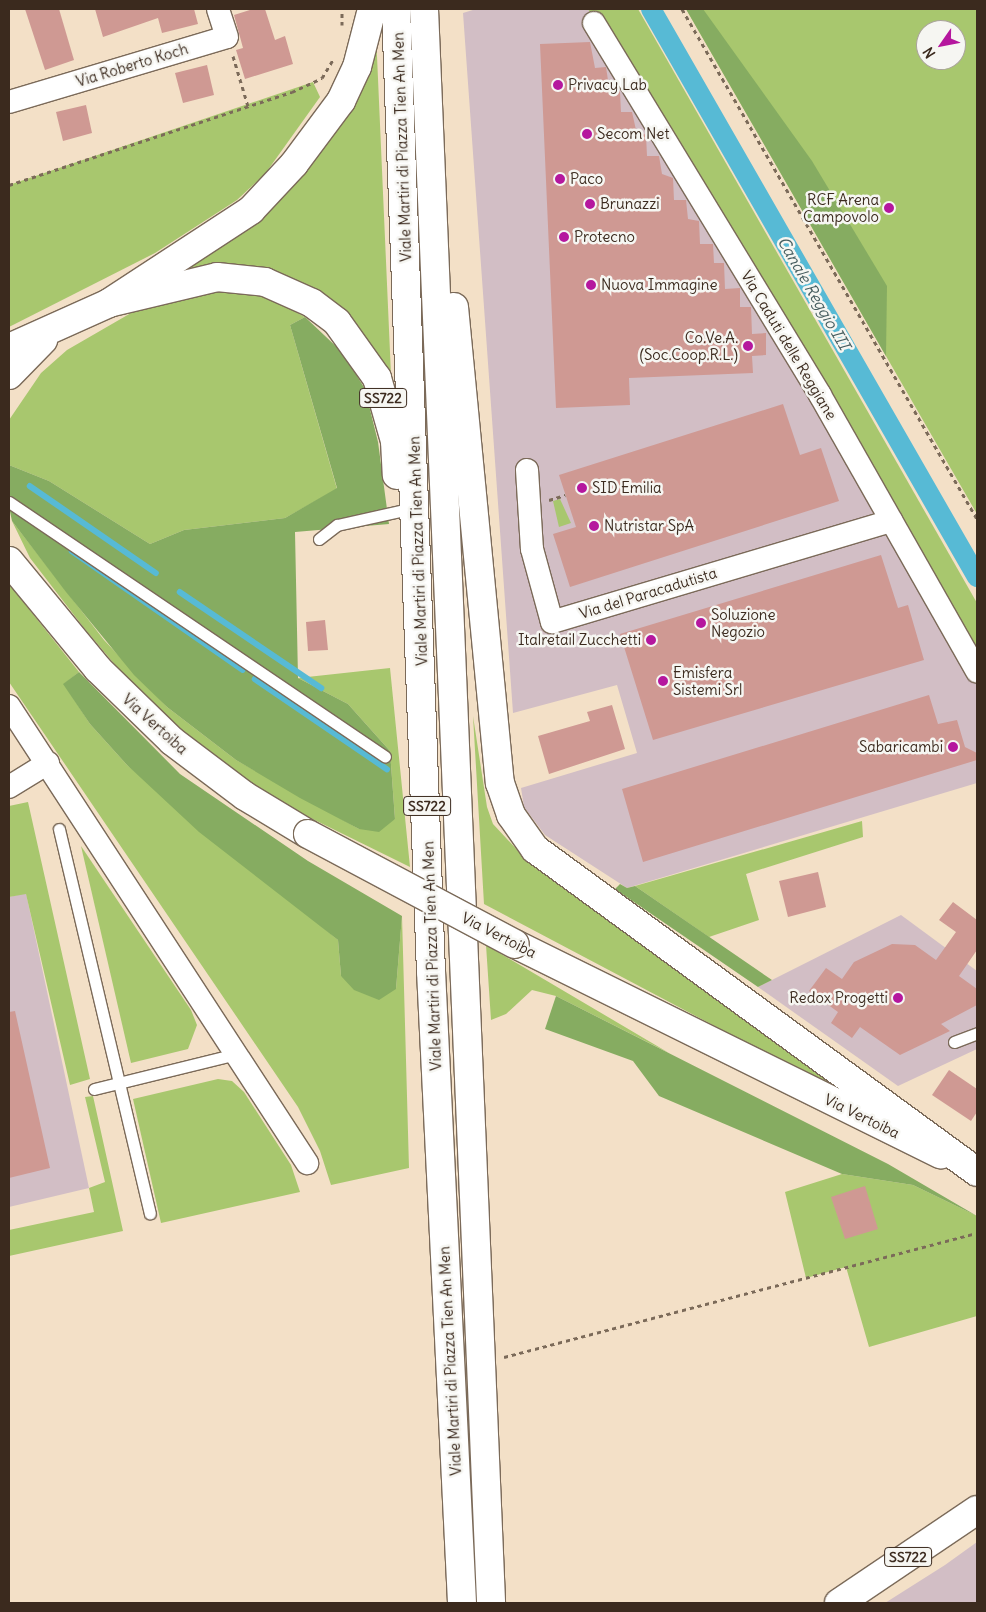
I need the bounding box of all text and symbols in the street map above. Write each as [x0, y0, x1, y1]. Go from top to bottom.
north arrow [916, 20, 966, 70]
street label: Viale Martiri di Piazza Tien An Men [389, 32, 415, 262]
street label: Via Roberto Koch [74, 39, 190, 91]
text: N [919, 44, 939, 62]
place label: Privacy Lab [568, 76, 647, 94]
marker: Privacy Lab [552, 79, 564, 91]
place label: Secom Net [597, 125, 669, 143]
marker: Secom Net [581, 128, 593, 140]
place label: Paco [570, 170, 603, 188]
marker: Paco [554, 173, 566, 185]
place label: RCF Arena Campovolo [803, 190, 879, 225]
place label: Brunazzi [600, 195, 660, 213]
marker: Brunazzi [584, 198, 596, 210]
marker: RCF Arena Campovolo [883, 202, 895, 214]
place label: Protecno [574, 228, 635, 246]
marker: Protecno [558, 231, 570, 243]
water label: Canale Reggio III [774, 233, 854, 353]
street label: Via Caduti delle Reggiane [737, 267, 841, 423]
place label: Nuova Immagine [601, 276, 717, 294]
marker: Nuova Immagine [585, 279, 597, 291]
place label: Co.Ve.A. (Soc.Coop.R.L.) [639, 328, 738, 363]
marker: Co.Ve.A. (Soc.Coop.R.L.) [742, 340, 754, 352]
road number: SS722 [358, 386, 408, 409]
street label: Viale Martiri di Piazza Tien An Men [405, 436, 431, 666]
place label: SID Emilia [592, 479, 662, 497]
marker: SID Emilia [576, 482, 588, 494]
place label: Nutristar SpA [604, 517, 694, 535]
marker: Nutristar SpA [588, 520, 600, 532]
street label: Via del Paracadutista [577, 564, 719, 622]
place label: Soluzione Negozio [711, 605, 776, 640]
marker: Soluzione Negozio [695, 617, 707, 629]
place label: Italretail Zucchetti [518, 631, 641, 649]
marker: Italretail Zucchetti [645, 634, 657, 646]
place label: Emisfera Sistemi Srl [673, 663, 742, 698]
marker: Emisfera Sistemi Srl [657, 675, 669, 687]
street label: Via Vertoiba [119, 690, 191, 758]
place label: Sabaricambi [859, 738, 943, 756]
marker: Sabaricambi [947, 741, 959, 753]
road number: SS722 [402, 794, 452, 818]
street label: Viale Martiri di Piazza Tien An Men [419, 841, 445, 1071]
street label: Via Vertoiba [459, 908, 539, 962]
place label: Redox Progetti [789, 989, 888, 1007]
marker: Redox Progetti [892, 992, 904, 1004]
street label: Via Vertoiba [821, 1090, 903, 1142]
street label: Viale Martiri di Piazza Tien An Men [435, 1246, 465, 1476]
road number: SS722 [883, 1545, 933, 1568]

